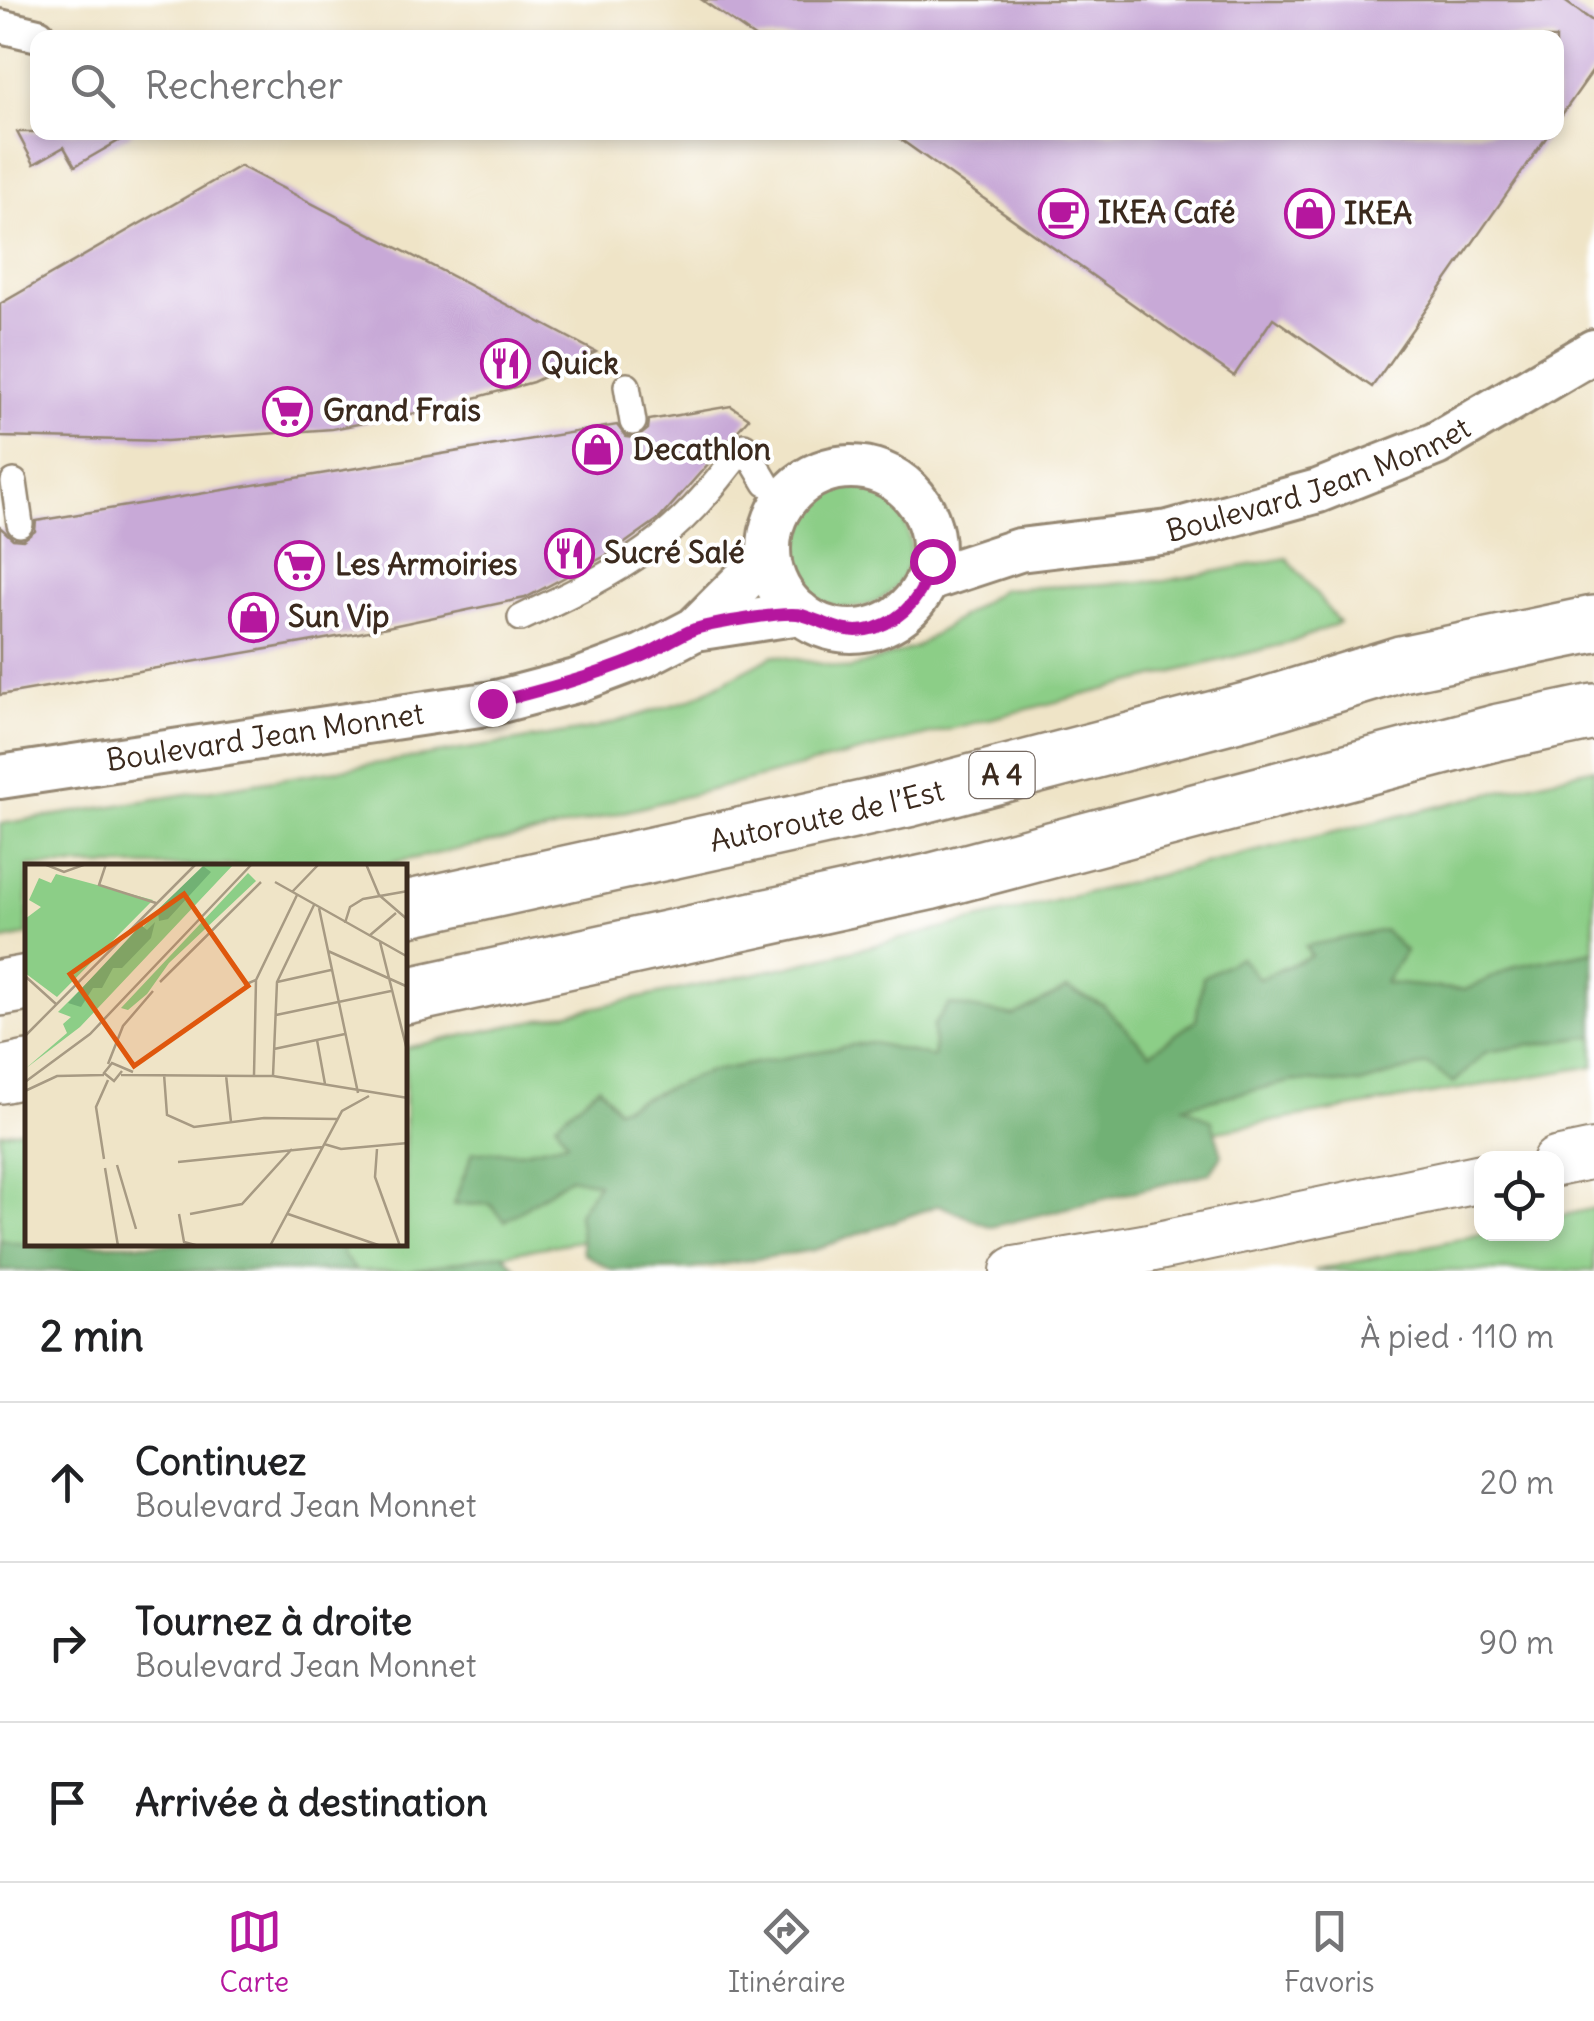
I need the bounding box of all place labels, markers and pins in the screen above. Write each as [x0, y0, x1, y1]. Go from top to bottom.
cafe icon: IKEA Café [1037, 187, 1089, 239]
shop icon: IKEA [1283, 188, 1335, 240]
place label: IKEA Café [1098, 193, 1235, 231]
place label: IKEA [1344, 194, 1412, 232]
restaurant icon: Quick [480, 338, 532, 390]
place label: Quick [541, 344, 618, 382]
supermarket icon: Grand Frais [262, 385, 314, 437]
place label: Grand Frais [323, 391, 481, 429]
shop icon: Decathlon [572, 424, 624, 476]
place label: Decathlon [633, 430, 771, 468]
restaurant icon: Sucré Salé [543, 527, 595, 579]
place label: Sucré Salé [604, 533, 745, 571]
supermarket icon: Les Armoiries [274, 539, 326, 591]
place label: Les Armoiries [335, 545, 518, 583]
shop icon: Sun Vip [227, 591, 279, 643]
place label: Sun Vip [288, 597, 389, 635]

